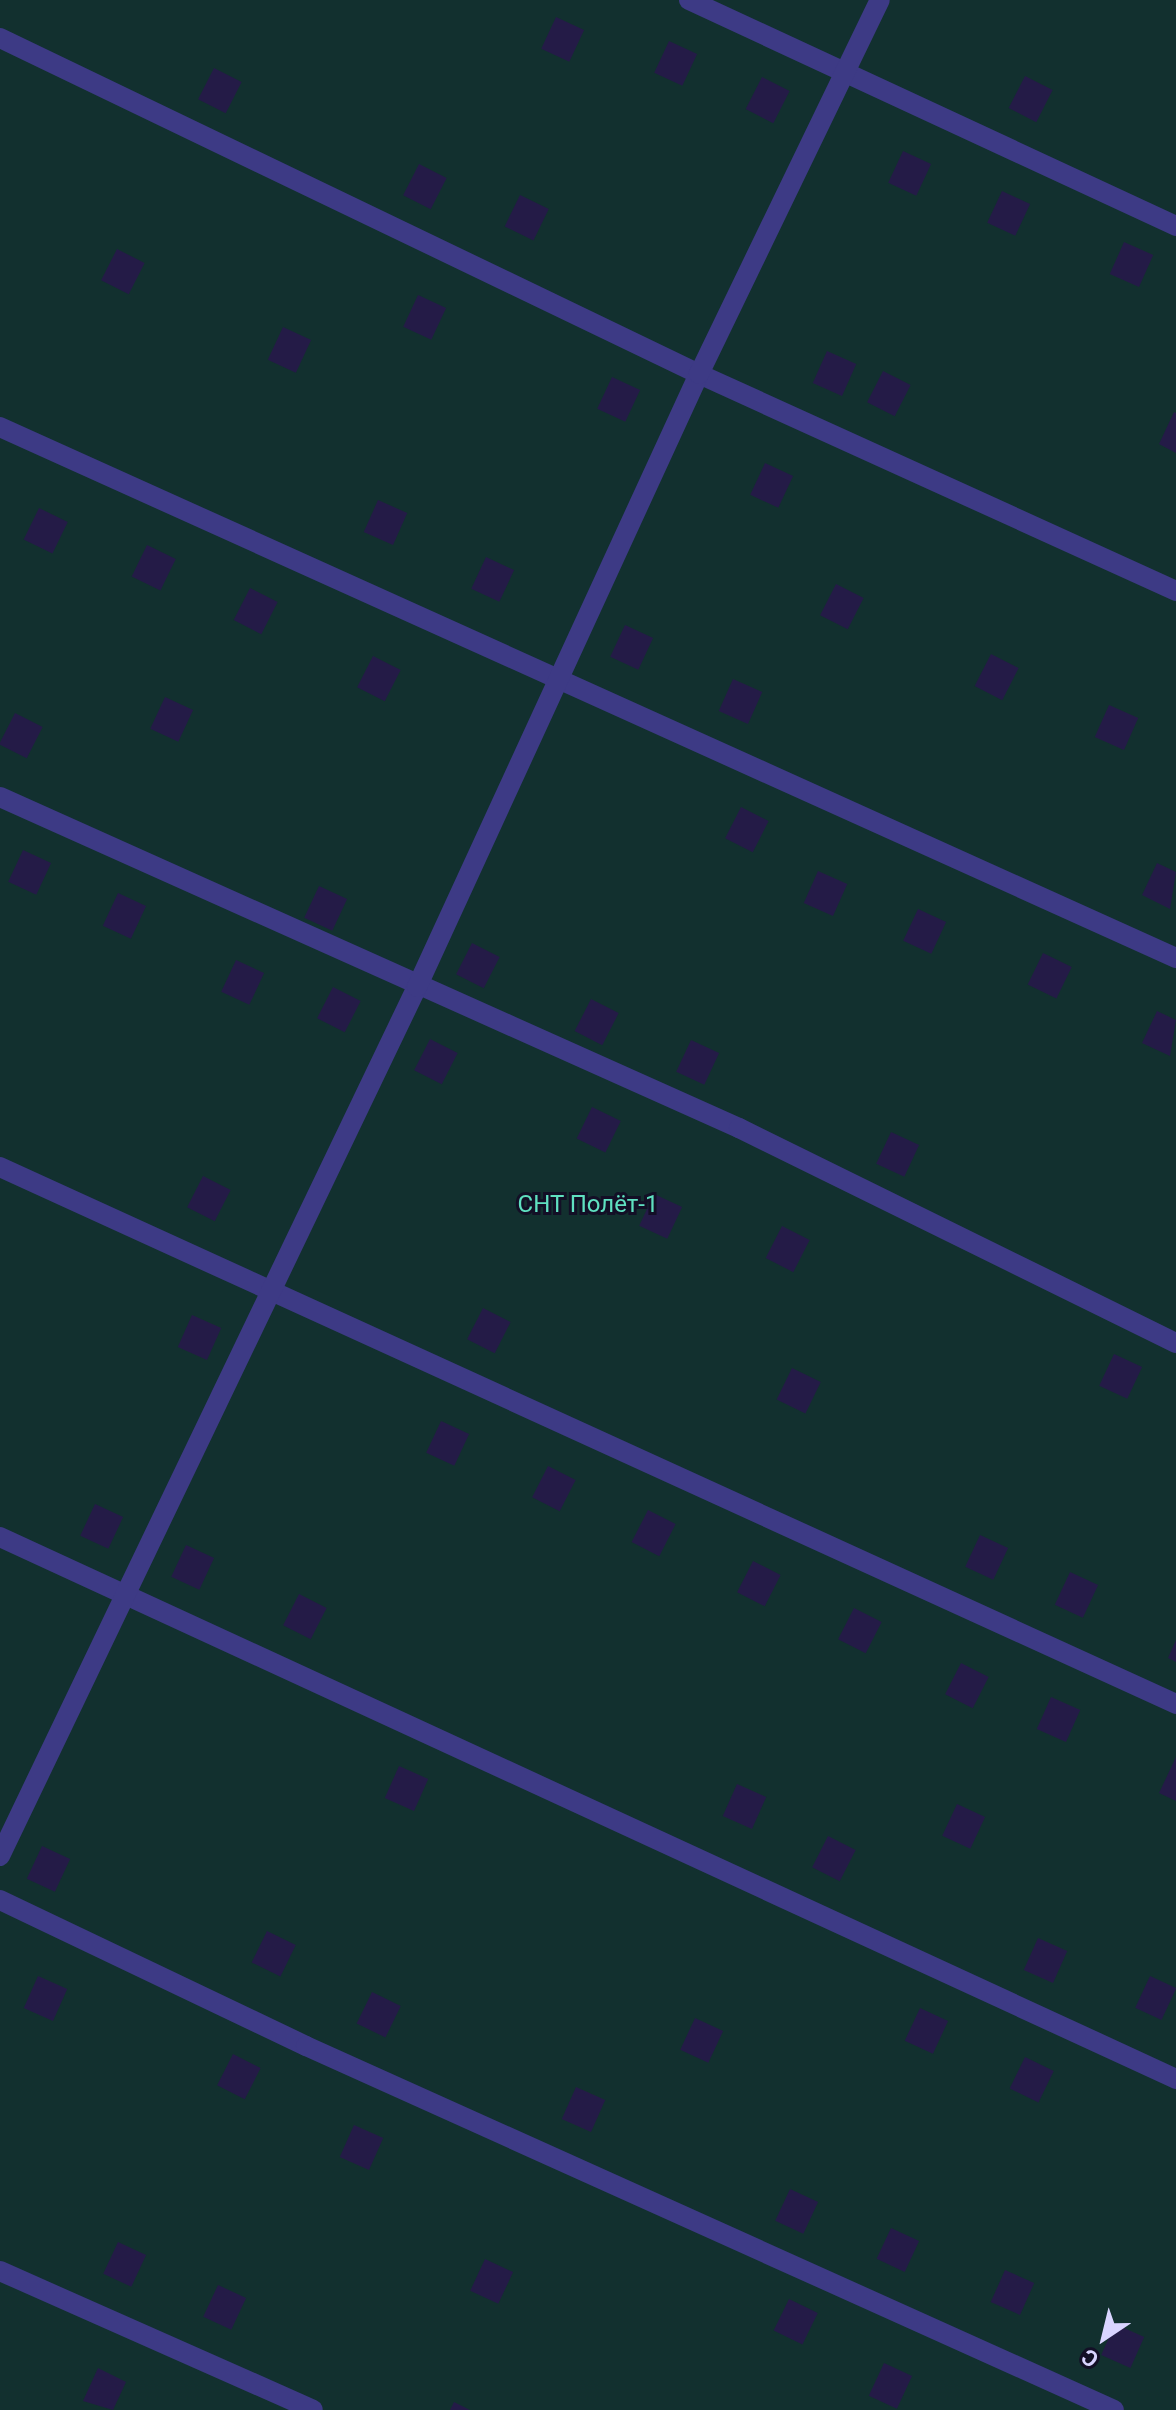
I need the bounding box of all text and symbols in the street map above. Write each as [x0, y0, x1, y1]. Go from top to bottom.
park label: СНТ Полёт-1 [517, 1191, 659, 1219]
north arrow [1064, 2298, 1144, 2378]
text: С [1077, 2344, 1103, 2372]

